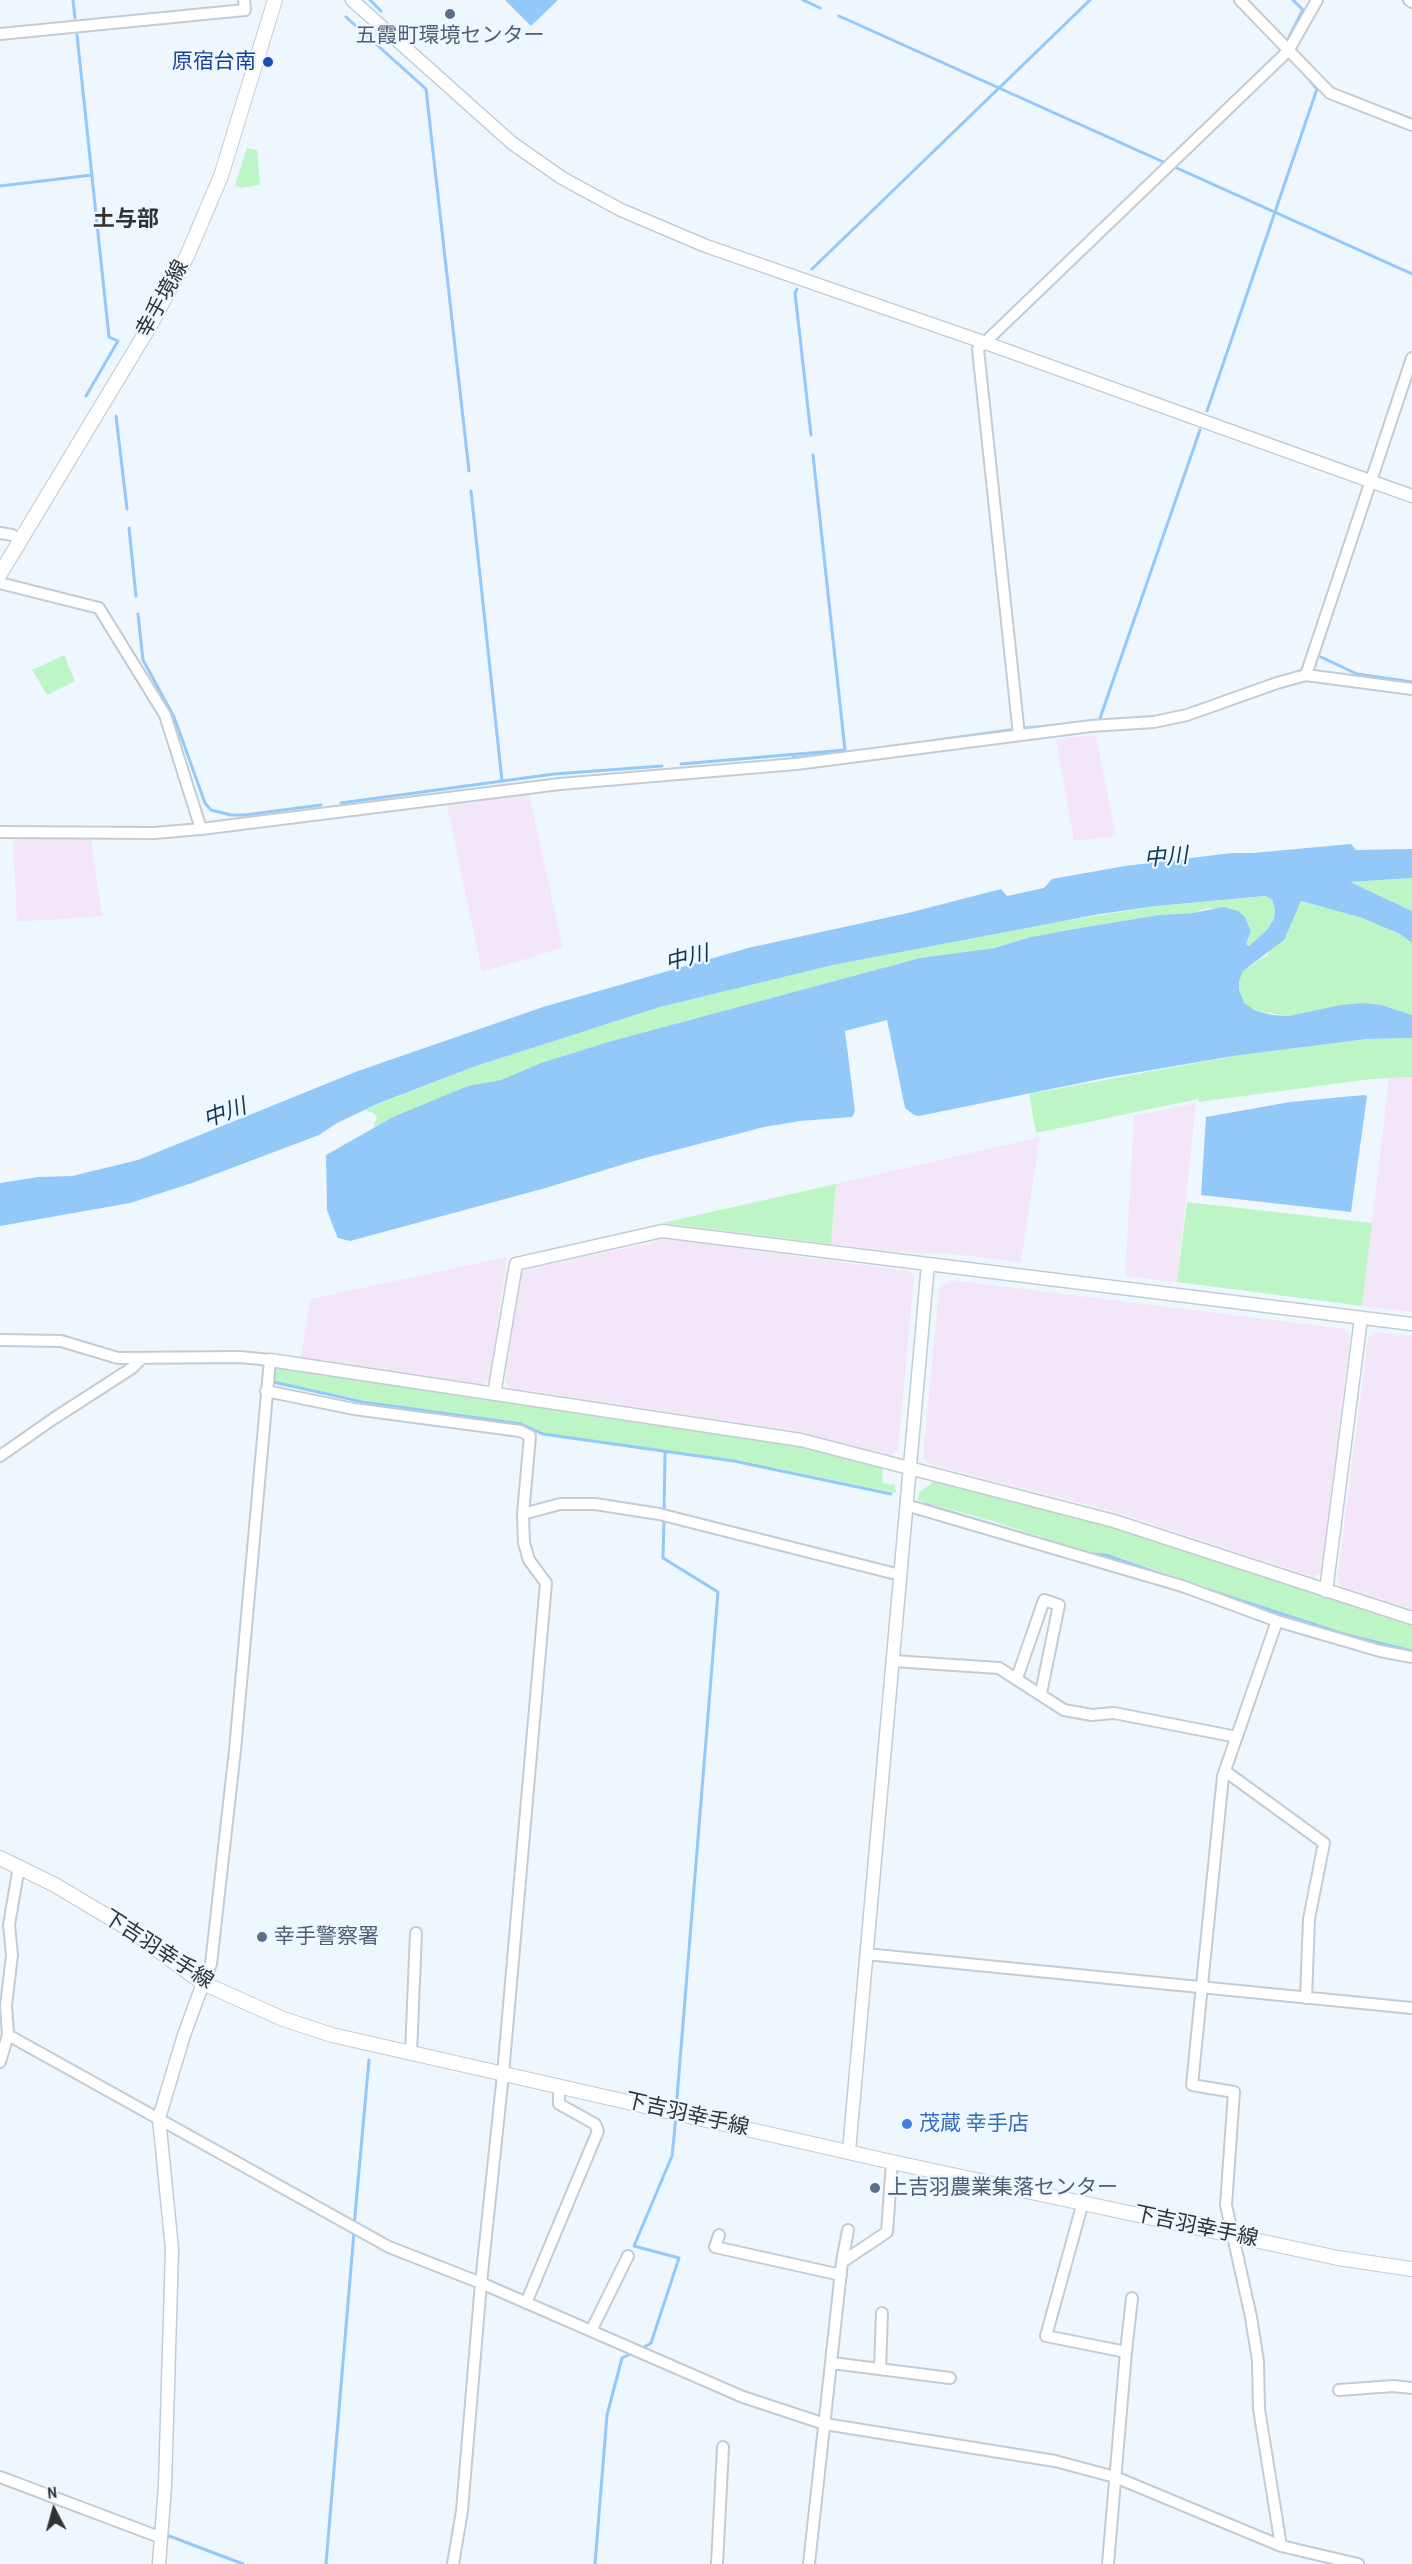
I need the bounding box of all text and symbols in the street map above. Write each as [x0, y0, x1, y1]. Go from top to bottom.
marker: 五霞町環境センター [443, 7, 457, 21]
place label: 五霞町環境センター [356, 23, 544, 49]
place label: 原宿台南 [172, 49, 256, 75]
marker: 原宿台南 [261, 55, 275, 69]
district label: 土与部 [93, 207, 159, 233]
street label: 幸手境線 [132, 256, 194, 342]
water label: 中川 [1143, 843, 1189, 873]
water label: 中川 [662, 941, 712, 977]
water label: 中川 [200, 1094, 250, 1134]
street label: 下吉羽幸手線 [98, 1905, 218, 1995]
place label: 幸手警察署 [274, 1924, 379, 1950]
marker: 幸手警察署 [255, 1930, 269, 1944]
street label: 下吉羽幸手線 [623, 2089, 751, 2141]
place label: 茂蔵 幸手店 [919, 2111, 1029, 2137]
marker: 茂蔵 幸手店 [900, 2117, 914, 2131]
place label: 上吉羽農業集落センター [887, 2175, 1118, 2201]
marker: 上吉羽農業集落センター [868, 2181, 882, 2195]
street label: 下吉羽幸手線 [1132, 2202, 1260, 2252]
north arrow [24, 2480, 84, 2540]
text: N [46, 2481, 58, 2504]

